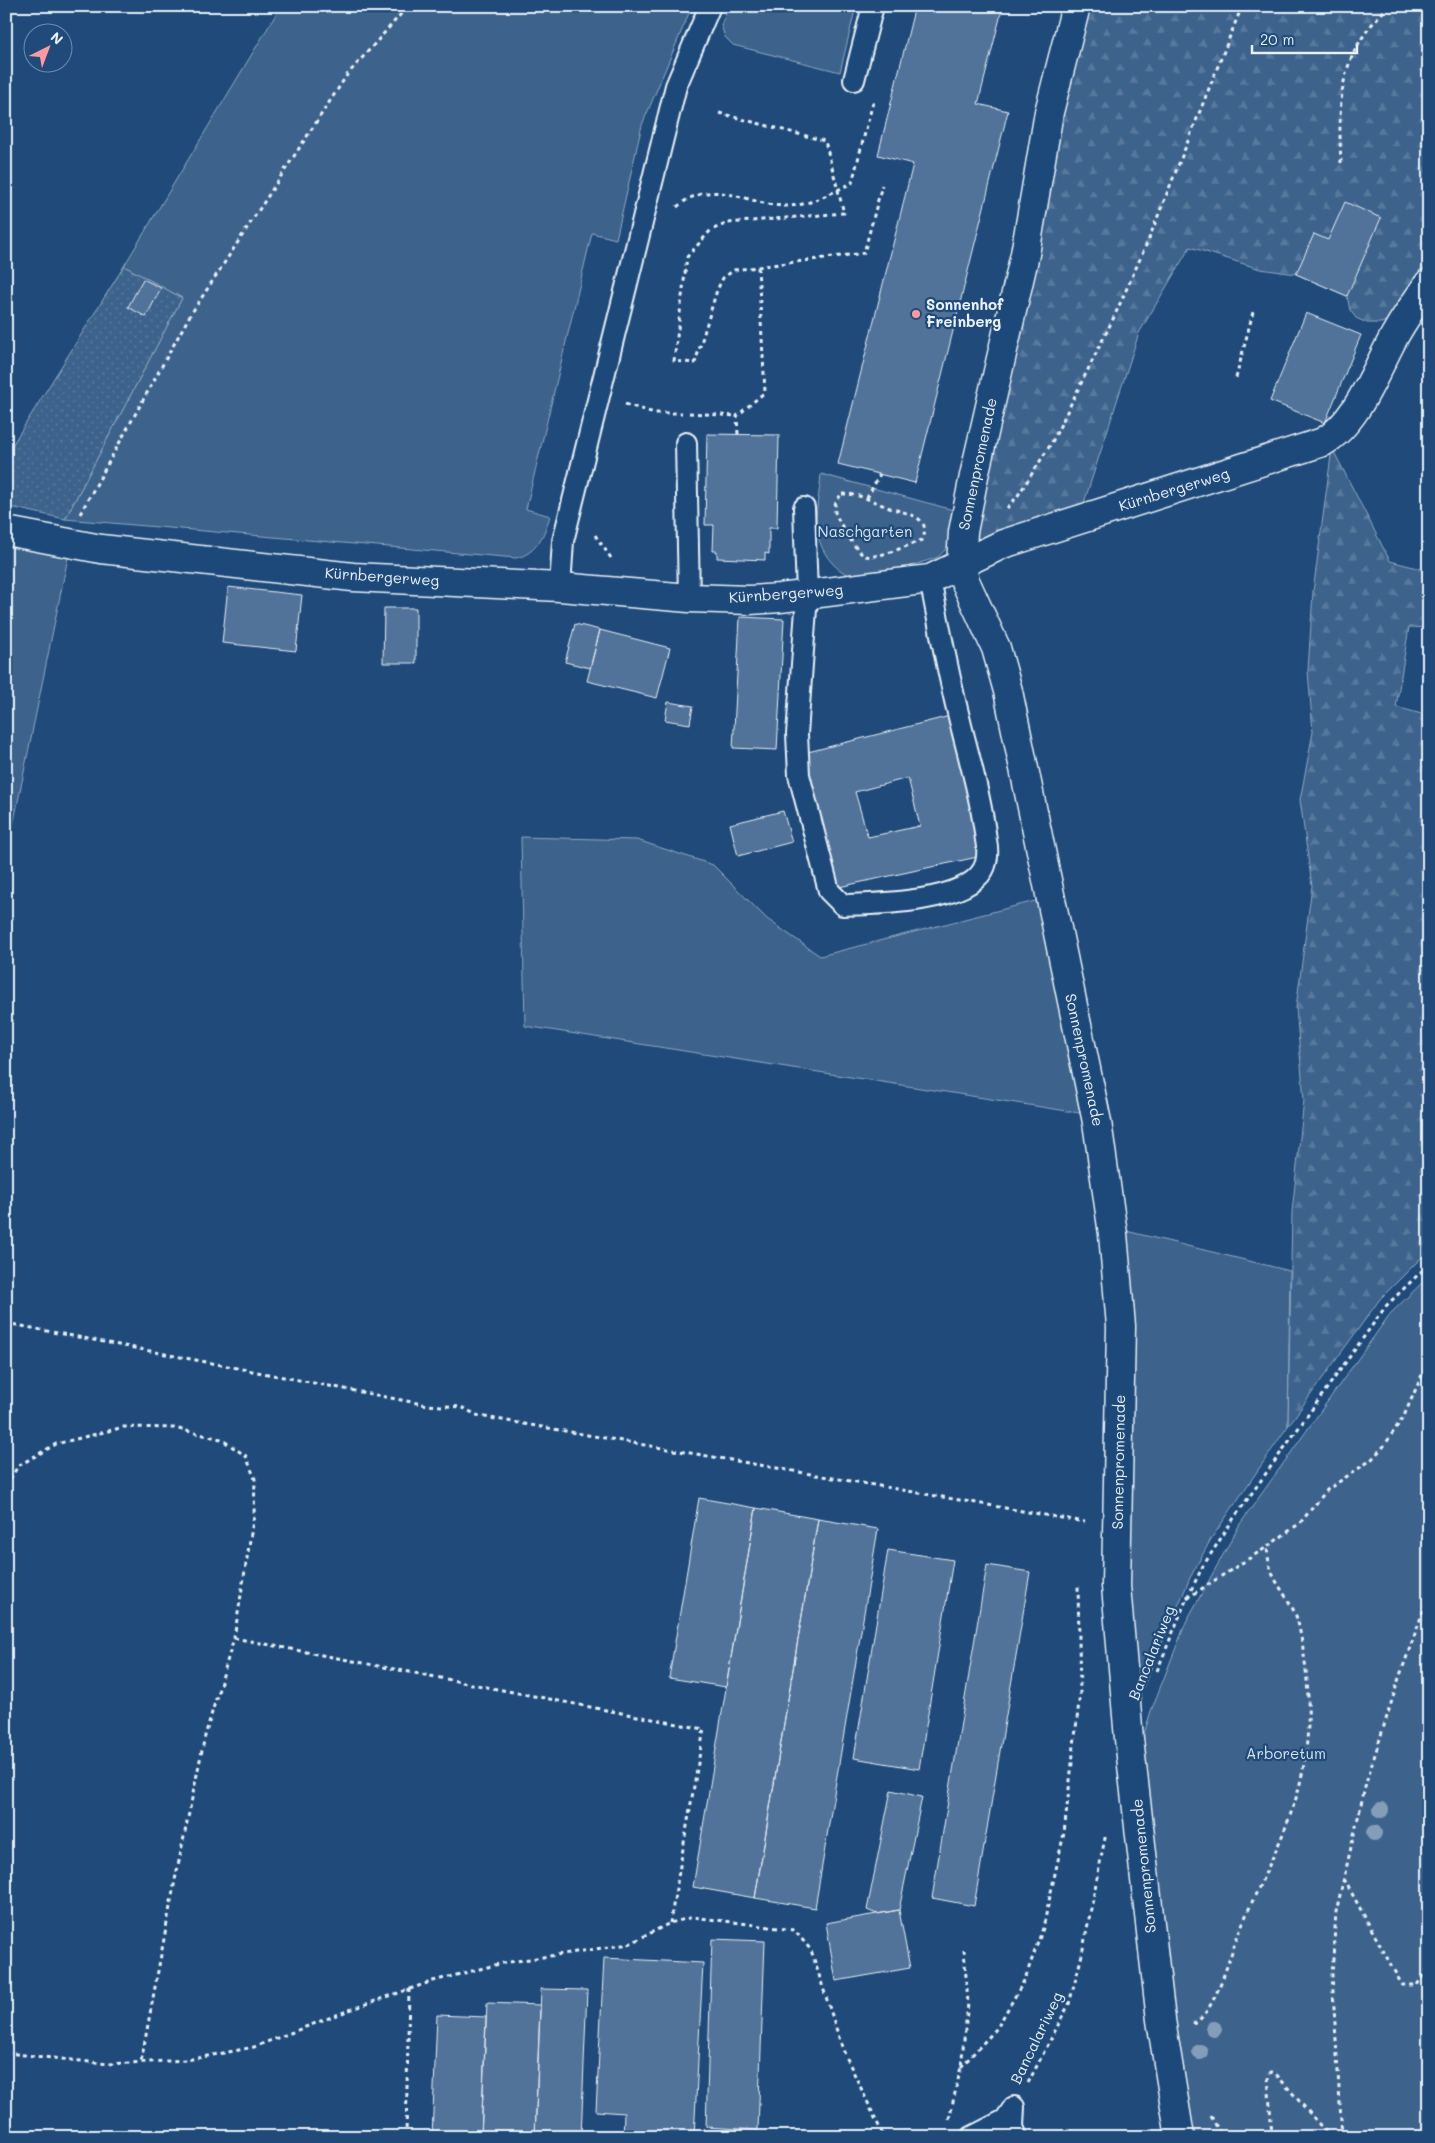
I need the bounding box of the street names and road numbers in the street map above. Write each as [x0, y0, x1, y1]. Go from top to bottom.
street label: Sonnenpromenade [953, 396, 1001, 532]
street label: Kürnbergerweg [1116, 463, 1232, 515]
street label: Kürnbergerweg [324, 562, 440, 590]
street label: Kürnbergerweg [728, 579, 844, 607]
street label: Sonnenpromenade [1061, 992, 1109, 1128]
street label: Sonnenpromenade [1107, 1394, 1129, 1530]
street label: Bancalariweg [1123, 1602, 1179, 1703]
street label: Sonnenpromenade [1126, 1798, 1160, 1934]
street label: Bancalariweg [1005, 1988, 1067, 2087]

